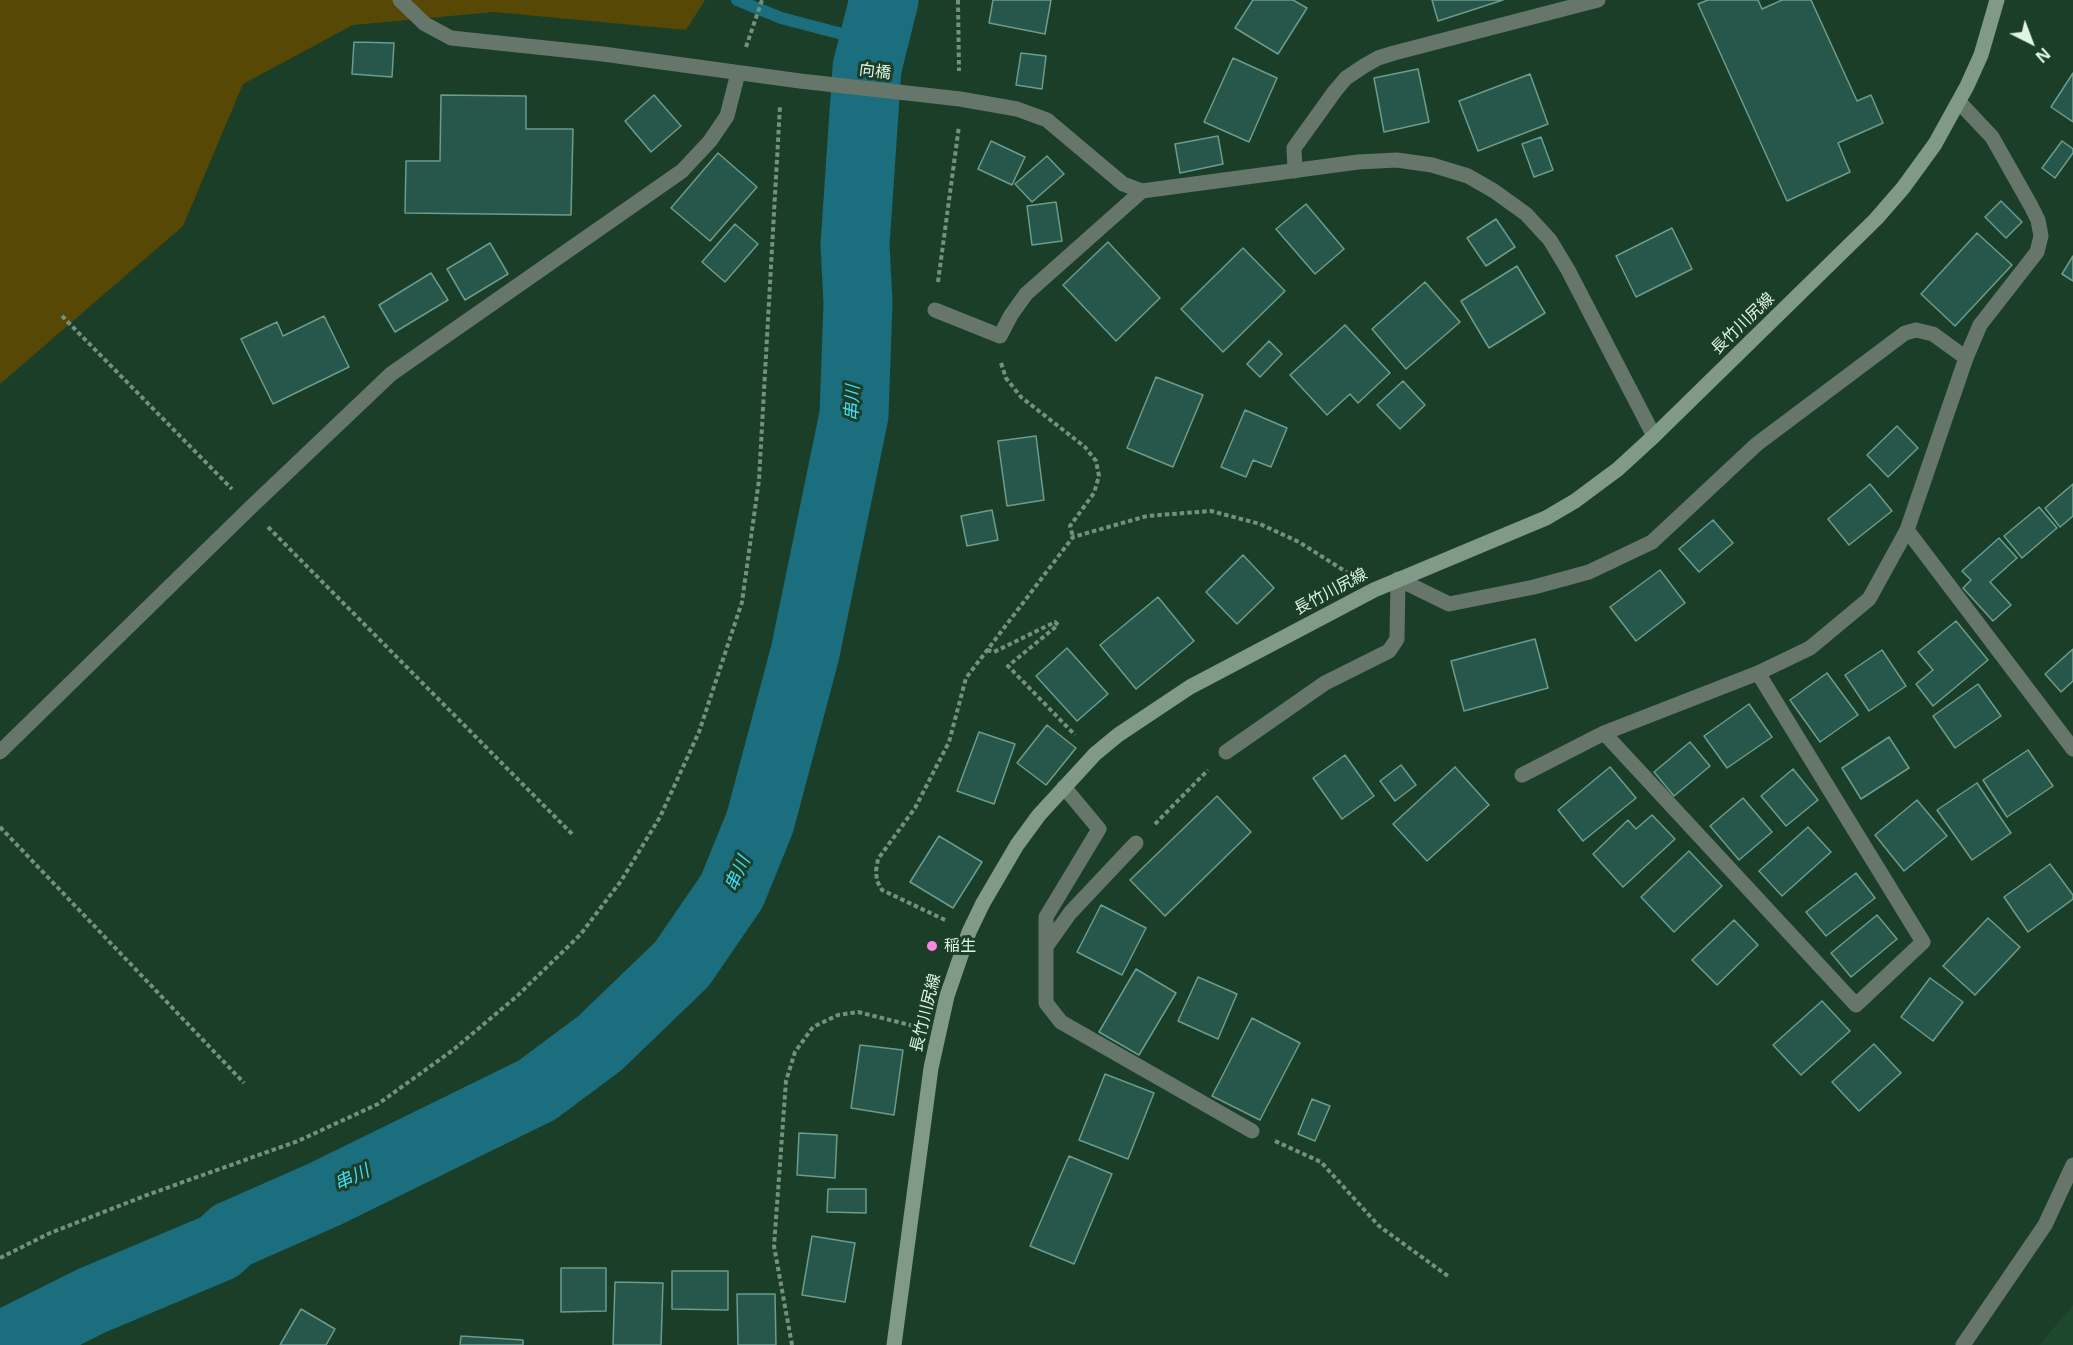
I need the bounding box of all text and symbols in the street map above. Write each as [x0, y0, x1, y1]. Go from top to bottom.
north arrow [2001, 12, 2061, 72]
text: N [2031, 43, 2055, 68]
street label: 向橋 [858, 61, 892, 83]
street label: 長竹川尻線 [1708, 289, 1778, 359]
water label: 串川 [841, 384, 865, 422]
street label: 長竹川尻線 [1291, 565, 1371, 619]
water label: 串川 [721, 853, 755, 895]
place label: 稲生 [944, 936, 976, 956]
marker: 稲生 [925, 939, 939, 953]
street label: 長竹川尻線 [907, 972, 945, 1054]
water label: 串川 [331, 1161, 373, 1195]

